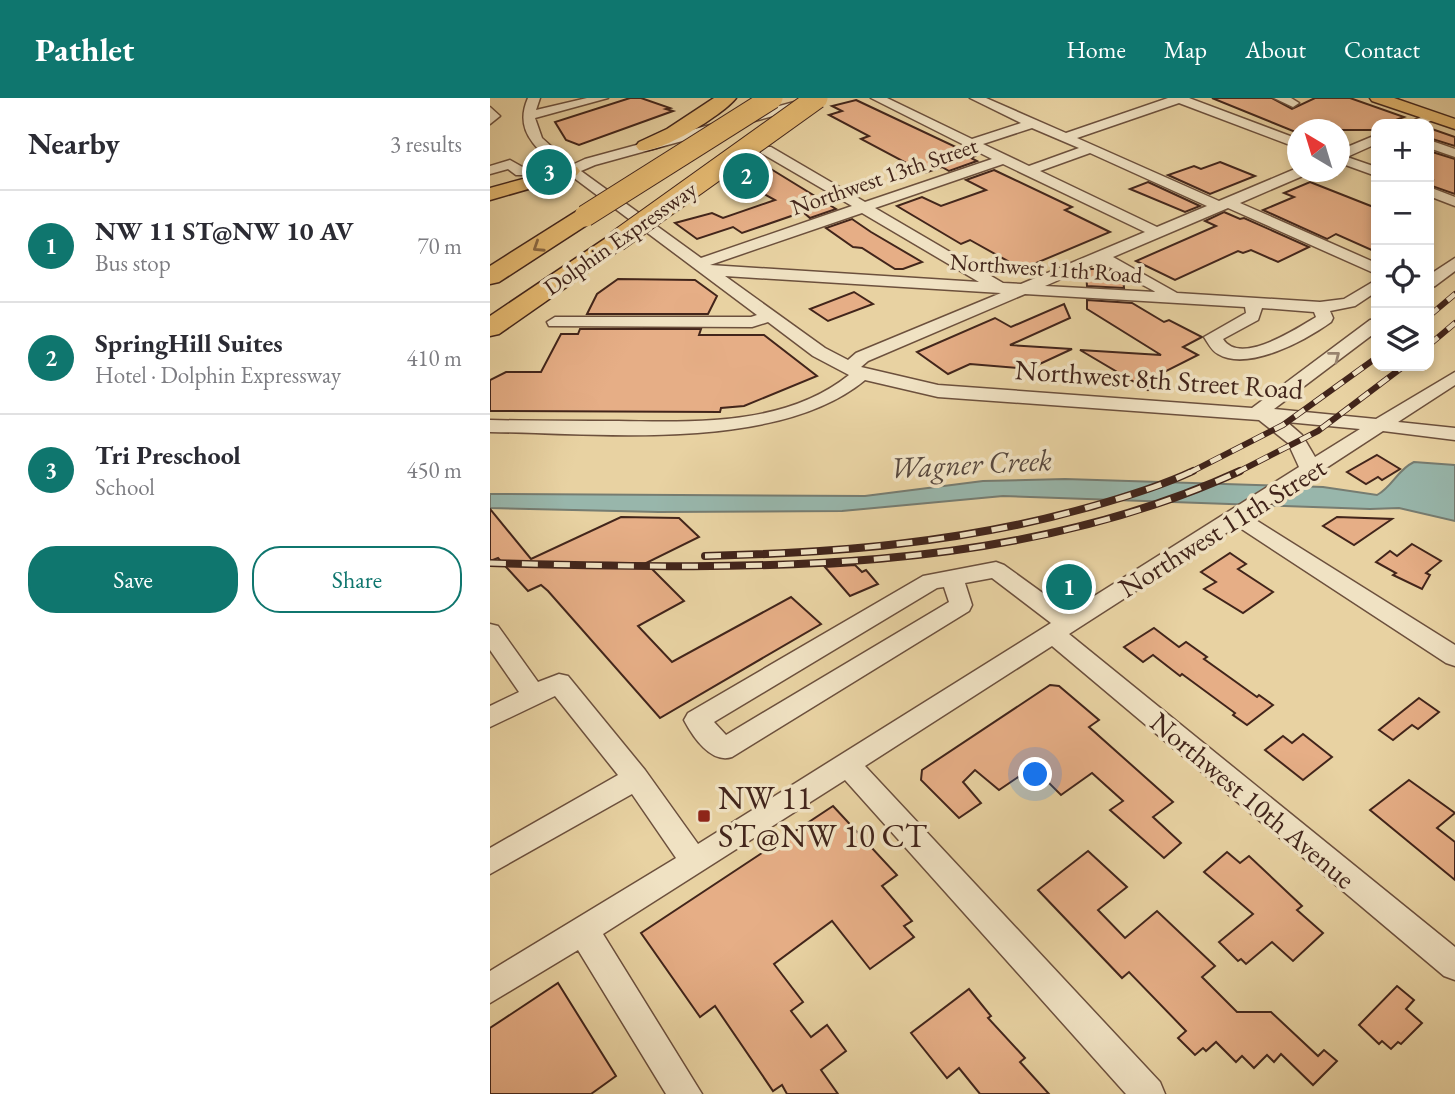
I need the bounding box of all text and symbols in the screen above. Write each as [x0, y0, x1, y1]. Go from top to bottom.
text: Pathlet [35, 28, 134, 71]
text: Home [1066, 34, 1126, 65]
text: Map [1164, 34, 1207, 65]
text: About [1245, 34, 1306, 65]
text: Contact [1344, 34, 1420, 65]
north arrow [1287, 119, 1350, 182]
map controls [1371, 119, 1434, 371]
button: + [1371, 119, 1434, 182]
text: Nearby [28, 124, 120, 163]
text: 3 results [390, 129, 462, 159]
street label: Northwest 13th Street [787, 130, 982, 222]
pin: 3 [526, 146, 572, 198]
pin: 2 [723, 150, 769, 202]
street label: Dolphin Expressway [537, 173, 703, 302]
button: − [1371, 182, 1434, 245]
text: NW 11 ST@NW 10 AV [95, 214, 354, 248]
text: 1 [45, 231, 57, 261]
text: 70 m [417, 231, 462, 261]
one-way arrow [532, 238, 545, 251]
button: locate [1371, 245, 1434, 308]
street label: Northwest 11th Road [949, 246, 1144, 290]
text: Bus stop [95, 248, 171, 278]
button: layers [1371, 308, 1434, 371]
text: SpringHill Suites [95, 326, 283, 360]
text: 2 [45, 343, 57, 373]
text: 410 m [406, 343, 462, 373]
street label: Northwest 8th Street Road [1014, 351, 1305, 407]
one-way arrow [1327, 352, 1339, 365]
text: Hotel · Dolphin Expressway [95, 360, 341, 390]
text: Tri Preschool [95, 438, 241, 472]
water label: Wagner Creek [889, 440, 1053, 487]
street label: Northwest 11th Street [1112, 449, 1333, 605]
text: 3 [45, 455, 57, 485]
text: 450 m [406, 455, 462, 485]
text: School [95, 472, 155, 502]
button: Save [28, 546, 238, 613]
button: Share [252, 546, 462, 613]
pin: 1 [1046, 561, 1092, 613]
street label: Northwest 10th Avenue [1143, 704, 1363, 896]
your location [1018, 757, 1052, 791]
place label: NW 11 ST@NW 10 CT [718, 776, 928, 857]
marker: NW 11 ST@NW 10 CT [696, 808, 712, 824]

